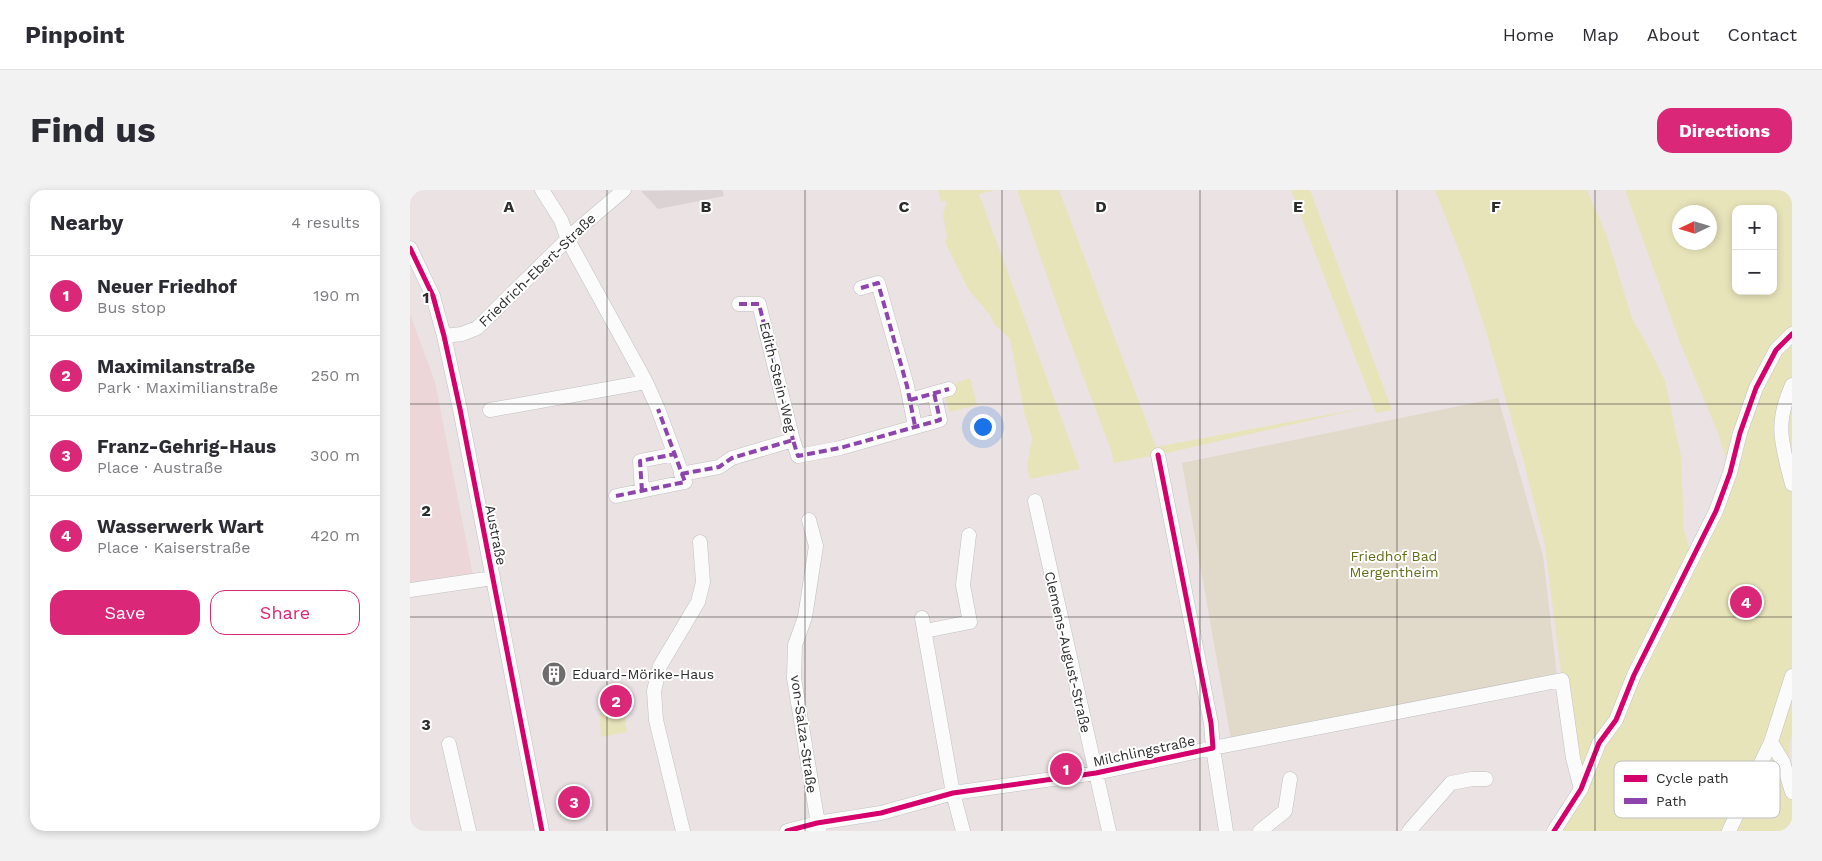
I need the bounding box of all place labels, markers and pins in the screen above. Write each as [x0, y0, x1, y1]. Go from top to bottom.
pin: 4 [1730, 583, 1762, 621]
building icon: Eduard-Mörike-Haus [541, 661, 567, 687]
place label: Eduard-Mörike-Haus [572, 666, 714, 682]
pin: 2 [600, 682, 632, 720]
pin: 1 [1050, 750, 1082, 788]
pin: 3 [558, 783, 590, 821]

